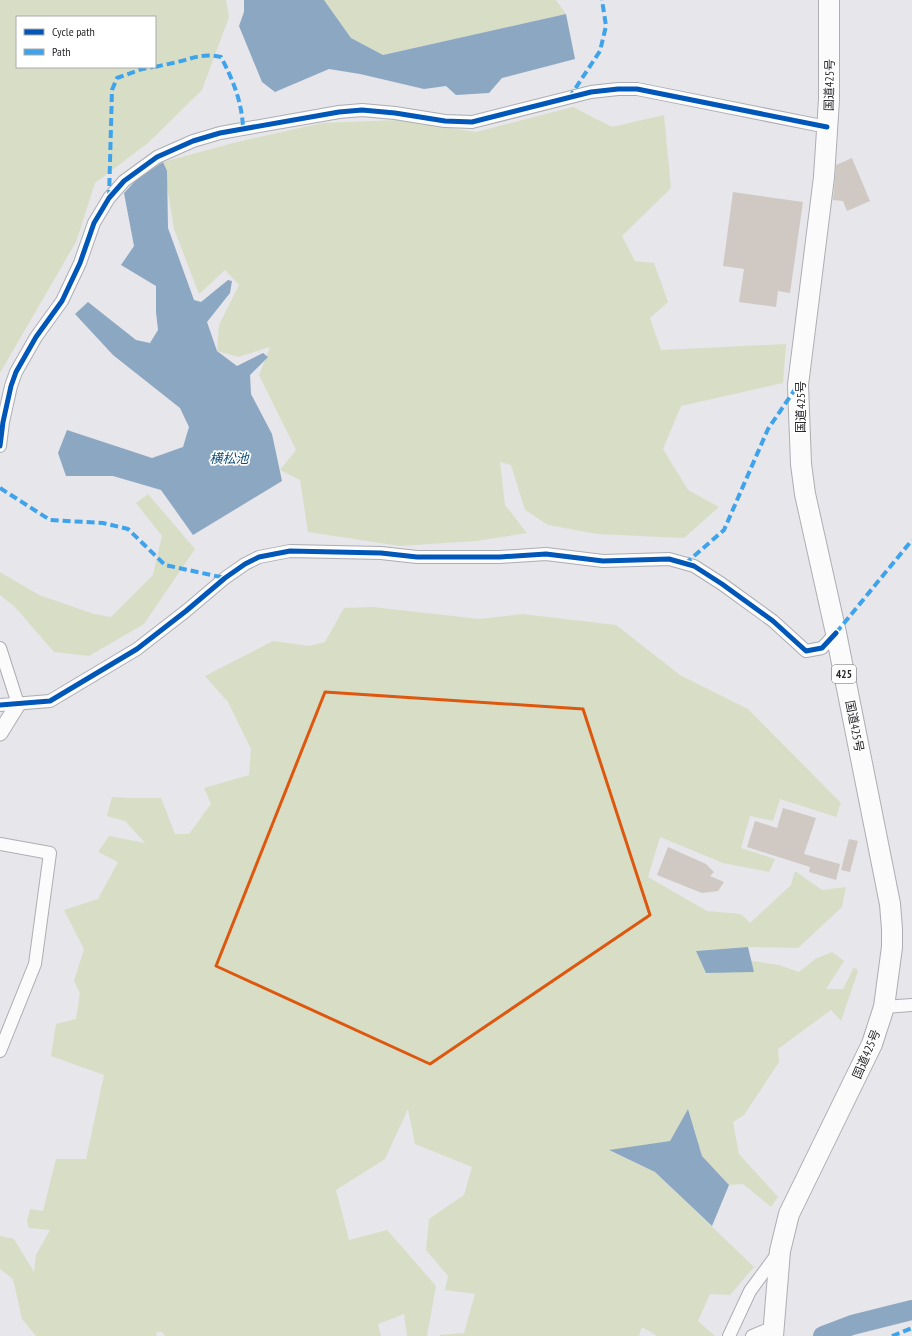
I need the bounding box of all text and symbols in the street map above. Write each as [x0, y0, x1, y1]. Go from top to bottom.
legend [16, 16, 156, 68]
text: Cycle path [52, 24, 95, 39]
text: Path [52, 44, 70, 59]
street label: 国道425号 [821, 59, 837, 111]
street label: 国道425号 [793, 381, 808, 433]
water label: 横松池 [209, 450, 250, 467]
road number: 425 [832, 665, 856, 683]
street label: 国道425号 [843, 699, 867, 753]
street label: 国道425号 [849, 1027, 883, 1081]

